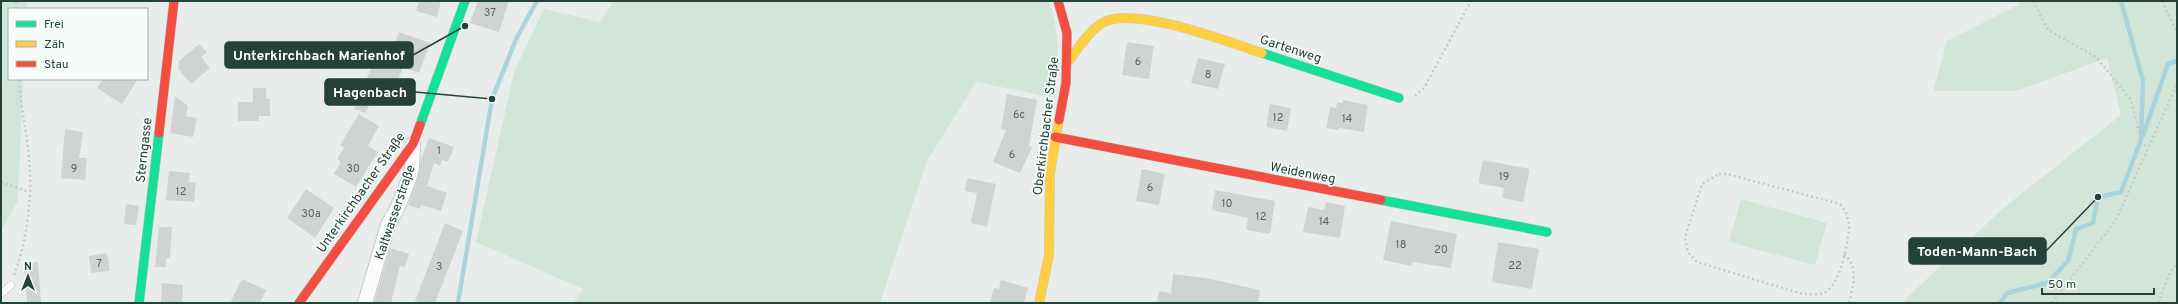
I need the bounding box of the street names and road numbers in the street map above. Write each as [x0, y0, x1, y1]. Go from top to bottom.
street label: Gartenweg [1257, 32, 1323, 67]
street label: Oberkirchbacher Straße [1031, 56, 1063, 196]
street label: Sterngasse [134, 117, 156, 184]
street label: Unterkirchbacher Straße [314, 130, 409, 256]
street label: Weidenweg [1269, 160, 1337, 188]
street label: Kaltwasserstraße [372, 163, 420, 262]

